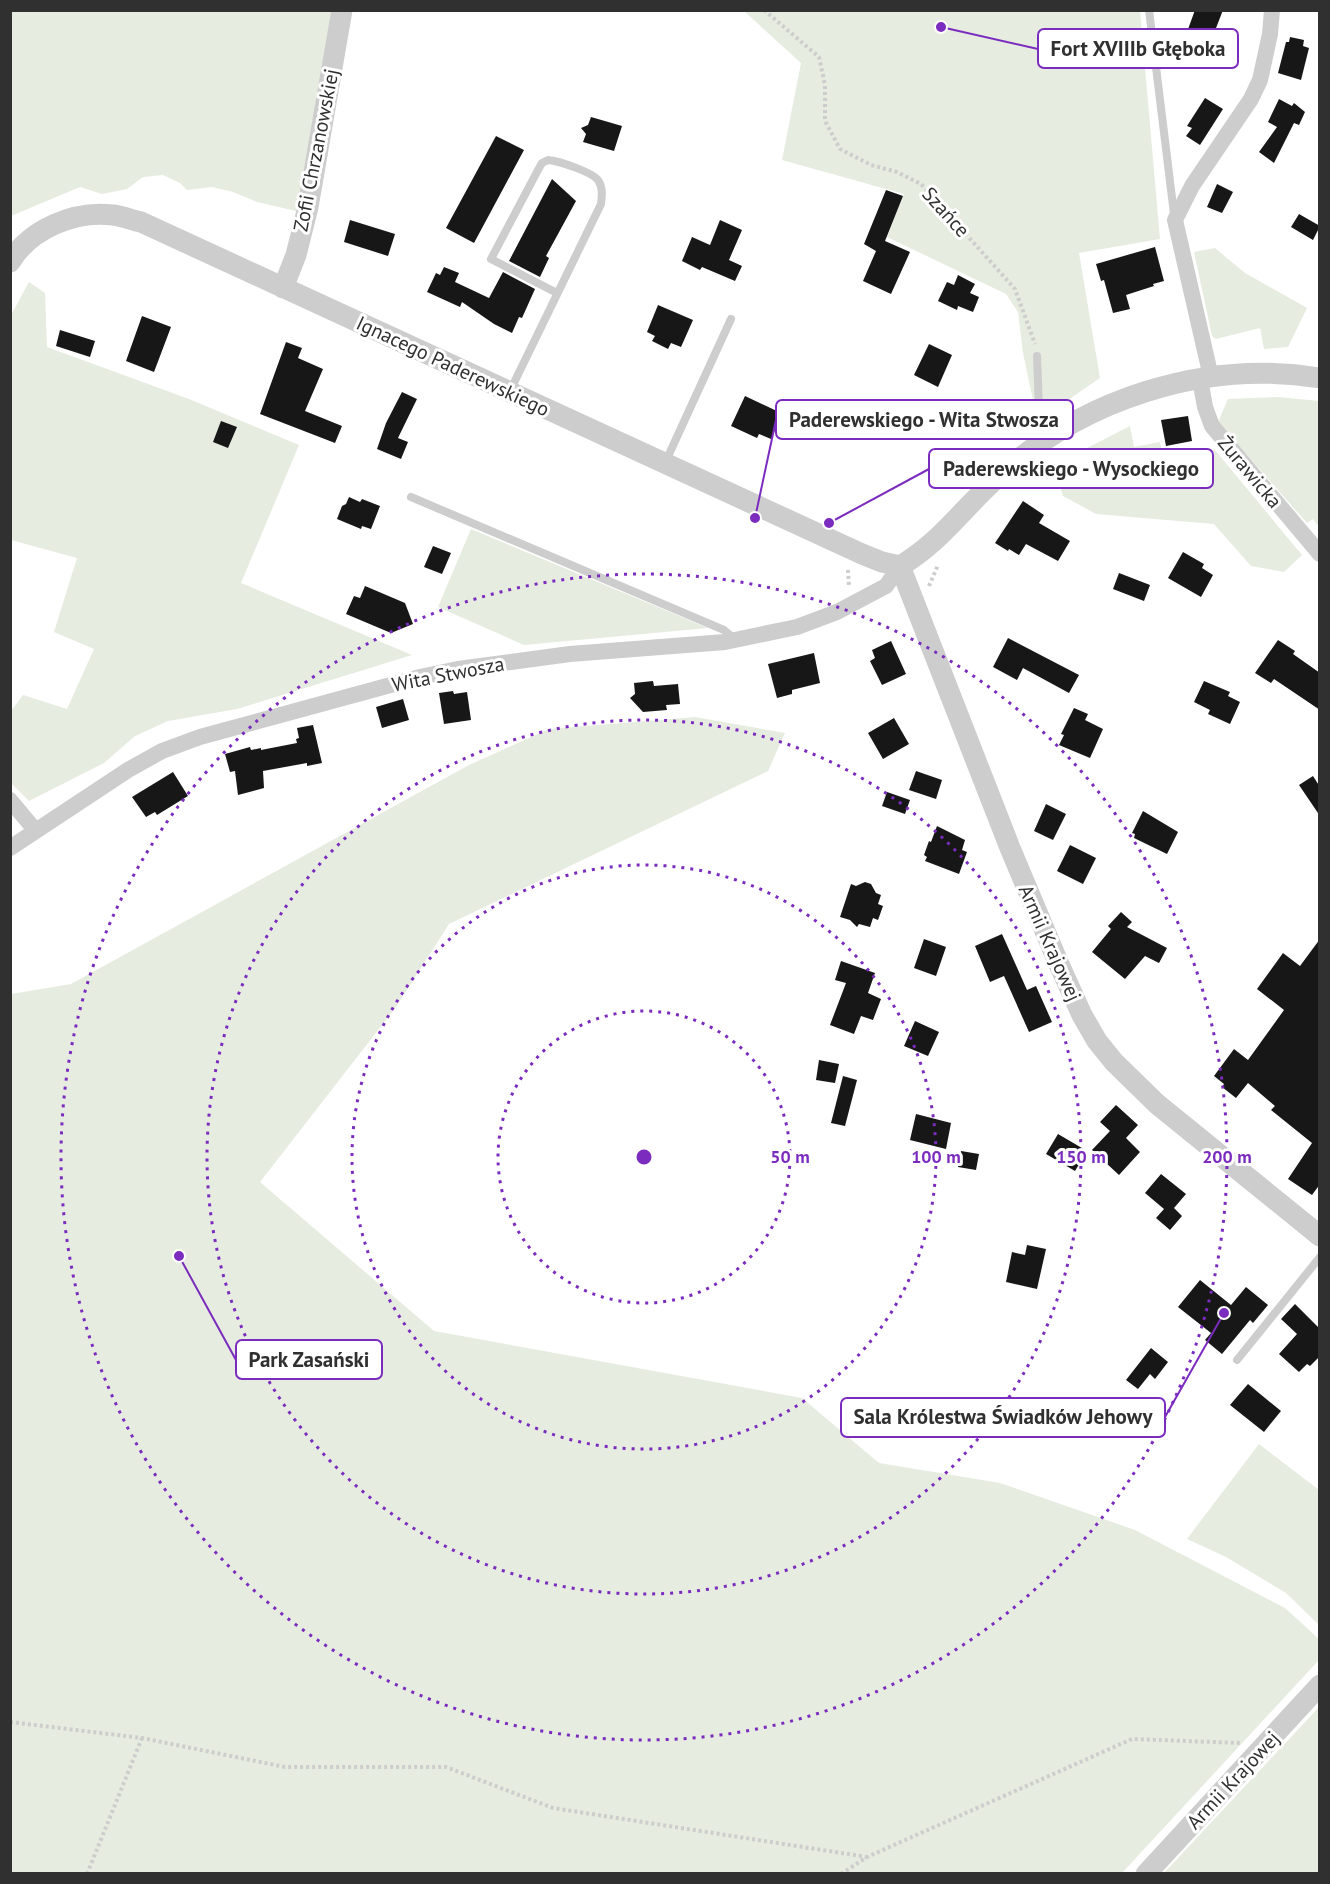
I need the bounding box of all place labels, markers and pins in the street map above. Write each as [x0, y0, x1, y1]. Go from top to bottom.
callout: Fort XVIIIb Głęboka [1038, 29, 1238, 68]
callout: Paderewskiego - Wita Stwosza [776, 400, 1073, 439]
callout: Paderewskiego - Wysockiego [929, 449, 1213, 488]
centre of rings [634, 1147, 654, 1167]
callout: Park Zasański [236, 1340, 382, 1379]
callout: Sala Królestwa Świadków Jehowy [841, 1398, 1165, 1437]

